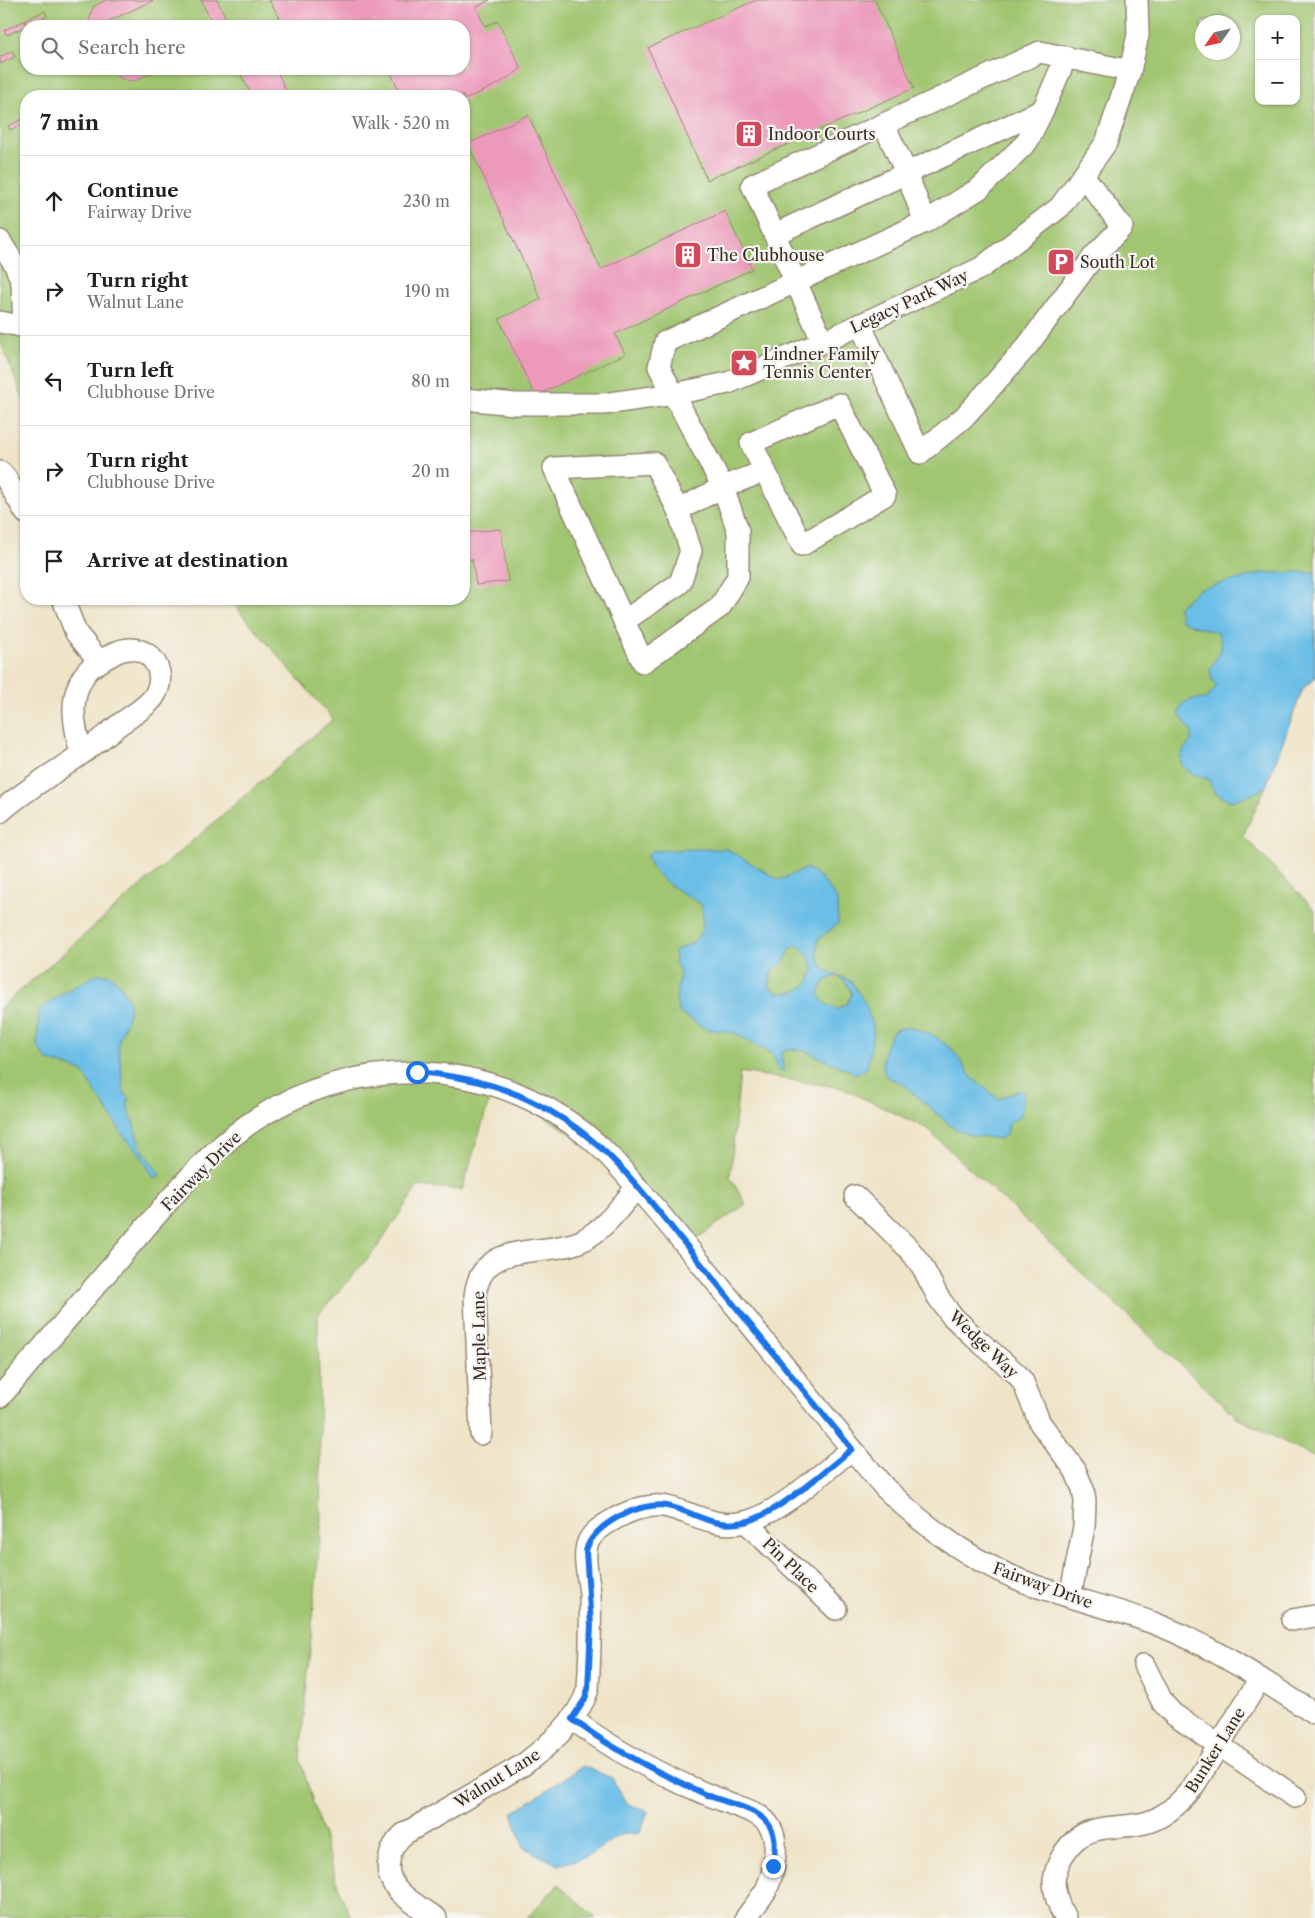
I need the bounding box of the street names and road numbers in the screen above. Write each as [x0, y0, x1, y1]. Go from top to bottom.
street label: Legacy Park Way [847, 264, 972, 337]
street label: Fairway Drive [157, 1127, 245, 1215]
street label: Maple Lane [468, 1291, 490, 1381]
street label: Wedge Way [944, 1305, 1024, 1383]
street label: Pin Place [759, 1533, 823, 1597]
street label: Fairway Drive [990, 1558, 1096, 1612]
street label: Bunker Lane [1181, 1703, 1249, 1797]
street label: Walnut Lane [450, 1744, 543, 1813]

